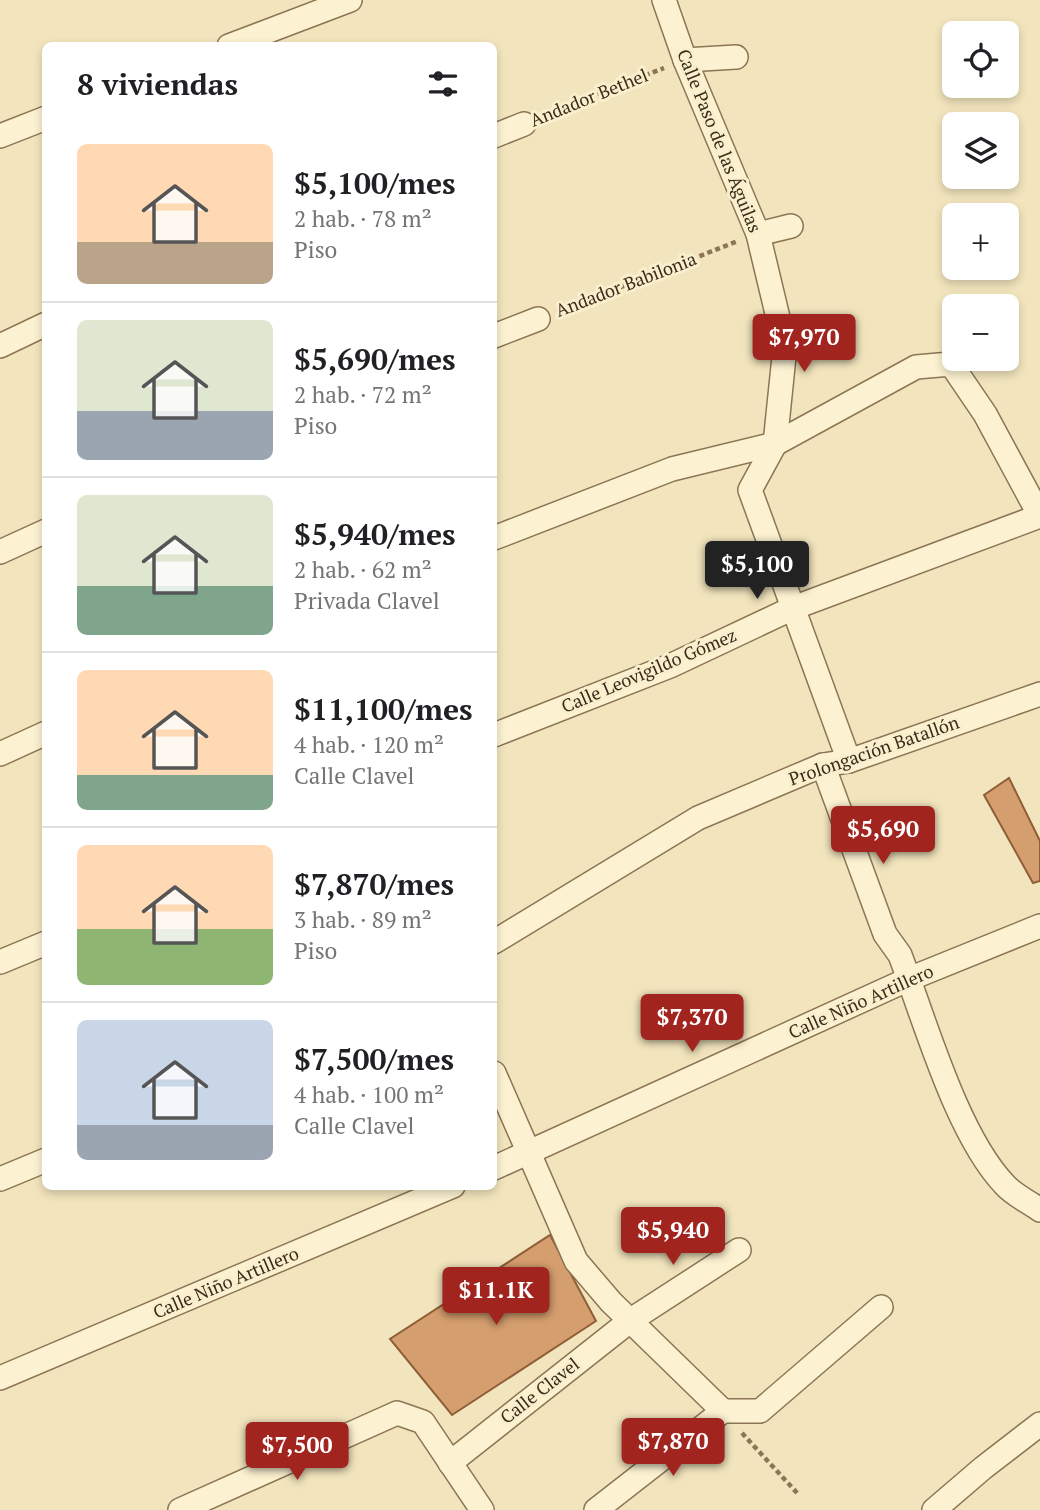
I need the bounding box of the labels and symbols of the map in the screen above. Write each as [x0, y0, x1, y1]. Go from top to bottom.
street label: Calle Paso de las Águilas [672, 45, 768, 236]
street label: Andador Bethel [526, 63, 651, 132]
street label: Andador Babilonia [552, 246, 700, 322]
pin: $7,970 [747, 314, 861, 374]
pin: $5,100 [700, 542, 814, 601]
street label: Calle Leovigildo Gómez [557, 622, 740, 718]
street label: Prolongación Batallón [785, 710, 962, 790]
pin: $5,690 [826, 806, 940, 866]
street label: Calle Niño Artillero [784, 958, 937, 1044]
pin: $7,370 [635, 995, 749, 1054]
pin: $5,940 [616, 1208, 730, 1267]
street label: Calle Niño Artillero [149, 1240, 302, 1324]
pin: $11.1K [439, 1268, 553, 1327]
street label: Calle Clavel [495, 1352, 584, 1429]
pin: $7,870 [616, 1418, 730, 1478]
pin: $7,500 [240, 1422, 354, 1482]

